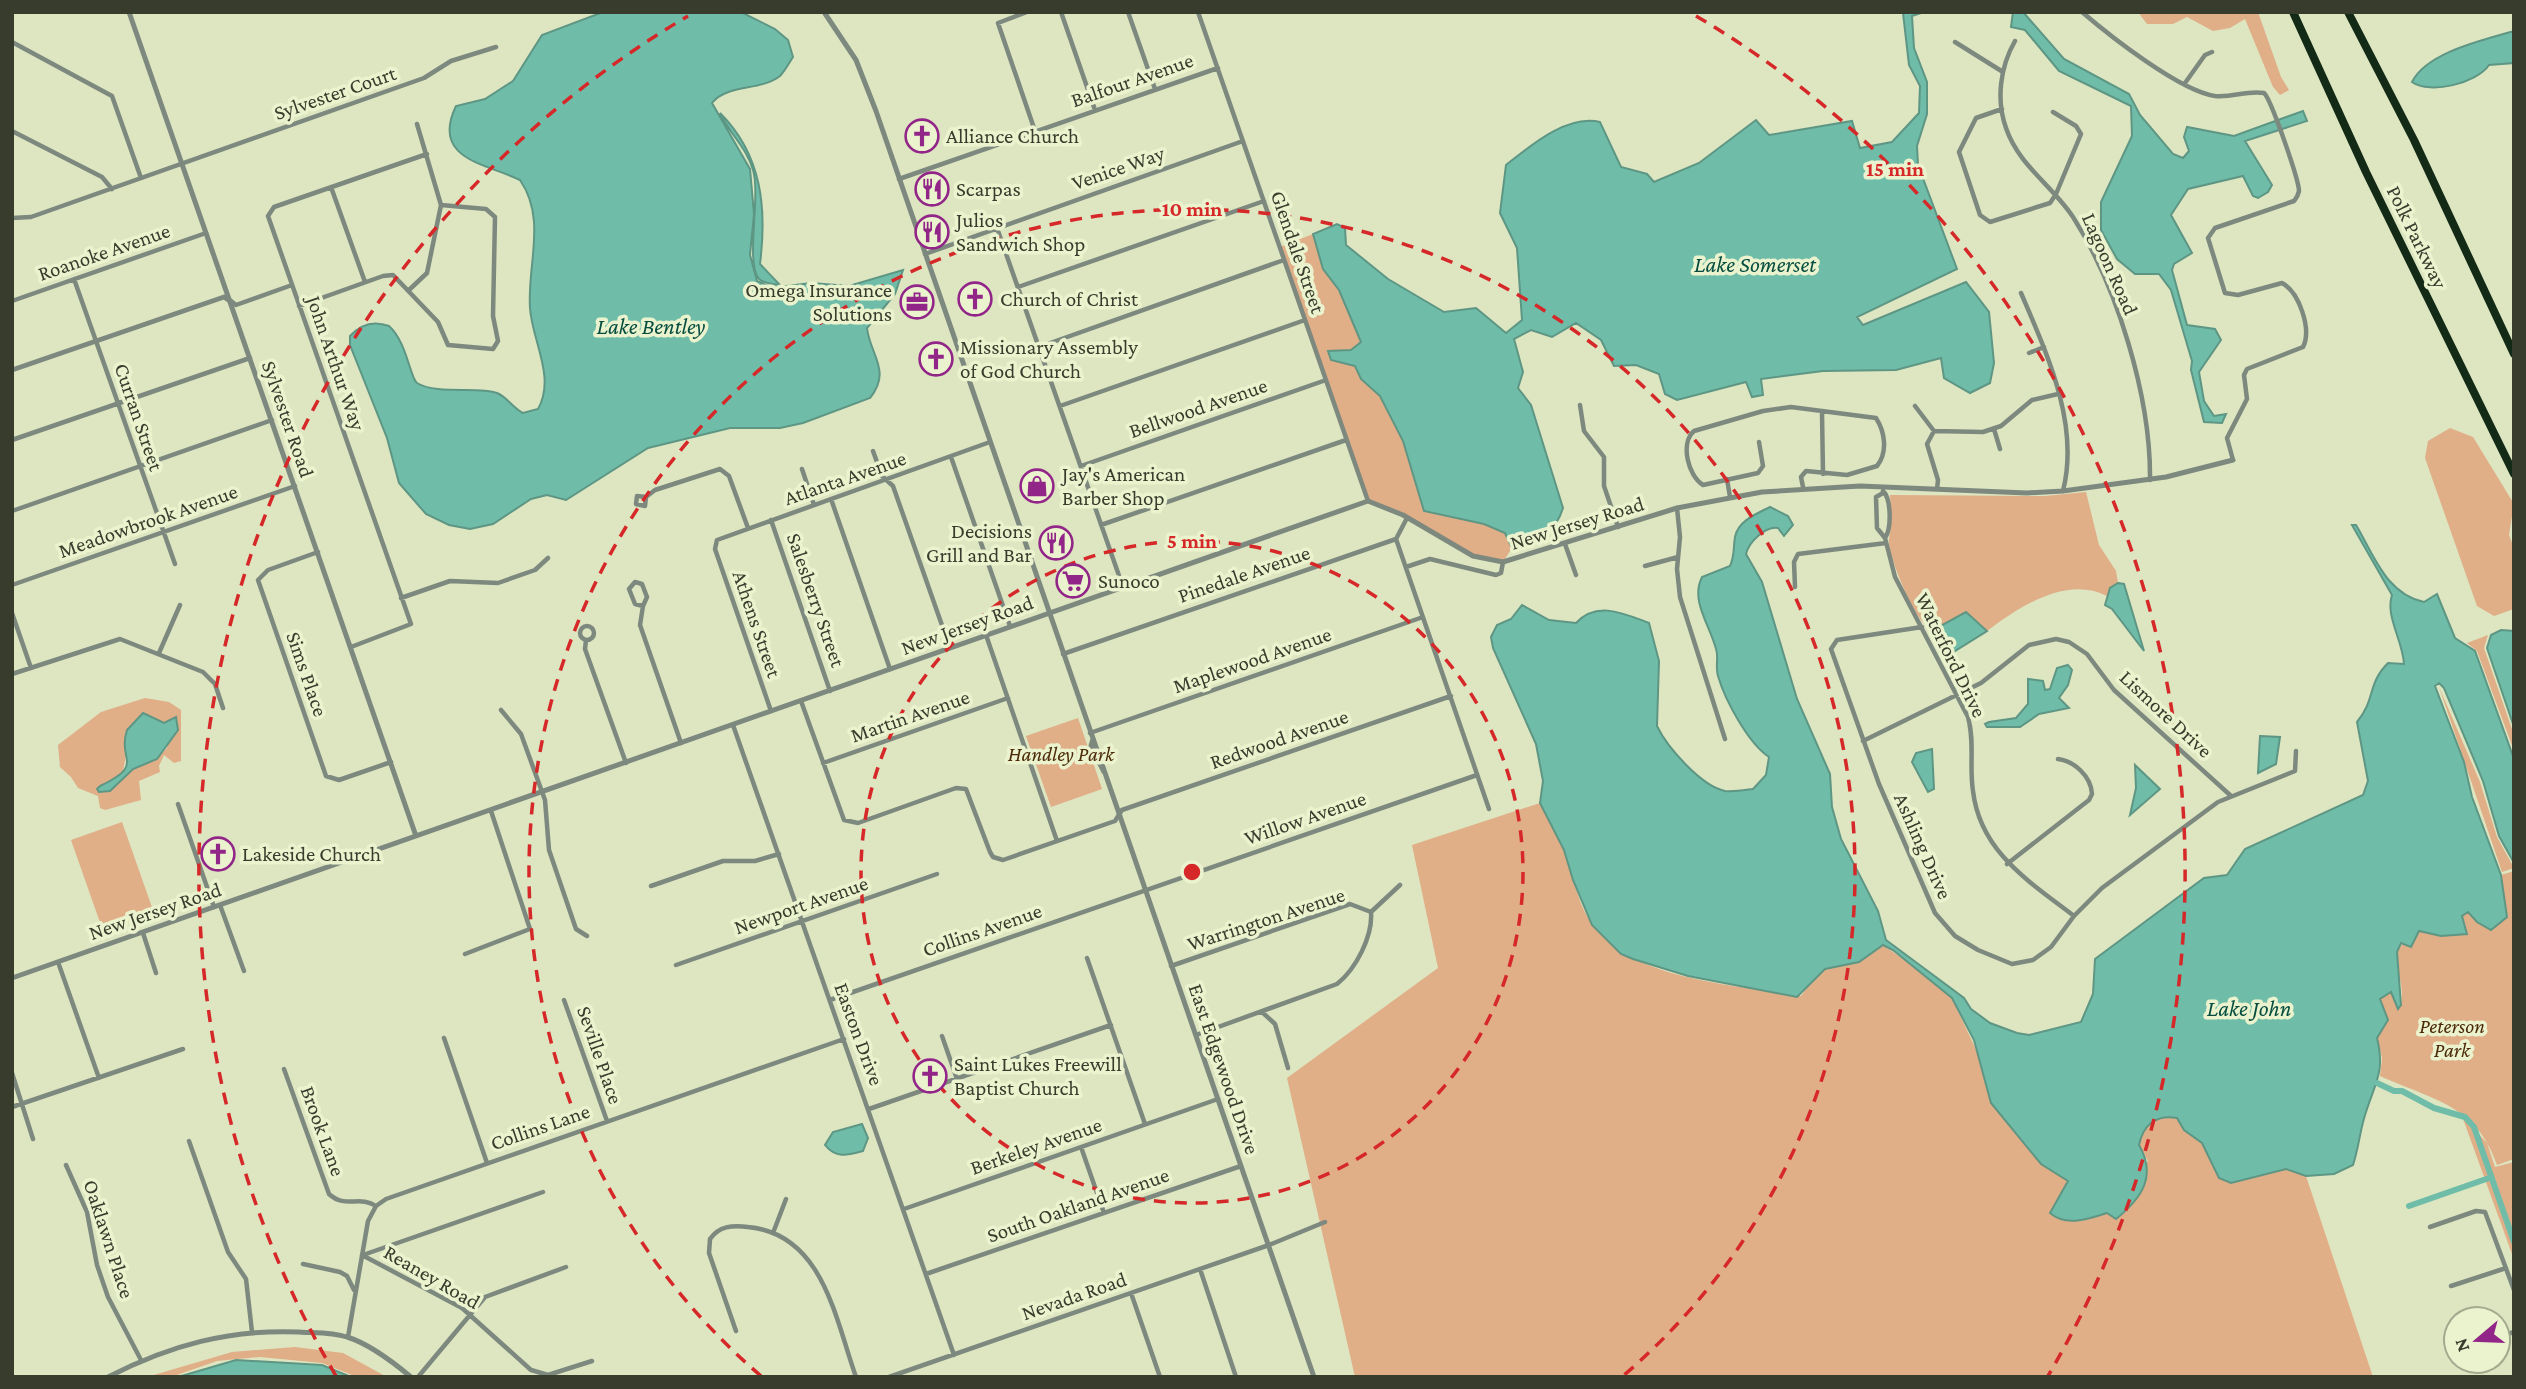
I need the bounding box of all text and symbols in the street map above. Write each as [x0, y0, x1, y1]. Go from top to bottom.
street label: Balfour Avenue [1068, 48, 1196, 112]
street label: Sylvester Court [271, 61, 400, 125]
church icon: Alliance Church [903, 117, 941, 155]
place label: Alliance Church [946, 124, 1079, 148]
street label: Venice Way [1068, 141, 1168, 195]
text: 15 min [1866, 157, 1924, 181]
restaurant icon: Scarpas [913, 170, 951, 208]
place label: Scarpas [956, 177, 1021, 201]
street label: Polk Parkway [2382, 182, 2452, 293]
street label: Glendale Street [1266, 188, 1331, 317]
text: 10 min [1162, 197, 1222, 221]
place label: Julios Sandwich Shop [954, 208, 1085, 256]
street label: Lagoon Road [2077, 209, 2143, 319]
restaurant icon: Julios Sandwich Shop [913, 213, 951, 251]
street label: Roanoke Avenue [35, 218, 173, 286]
water label: Lake Somerset [1694, 251, 1817, 277]
place label: Omega Insurance Solutions [745, 278, 892, 326]
church icon: Church of Christ [956, 280, 994, 318]
office icon: Omega Insurance Solutions [898, 283, 936, 321]
place label: Church of Christ [1000, 287, 1139, 311]
street label: John Arthur Way [301, 291, 370, 434]
water label: Lake Bentley [597, 313, 706, 339]
place label: Missionary Assembly of God Church [960, 335, 1138, 383]
church icon: Missionary Assembly of God Church [917, 340, 955, 378]
street label: Sylvester Road [257, 358, 319, 480]
street label: Curran Street [109, 360, 169, 475]
street label: Bellwood Avenue [1126, 373, 1270, 443]
street label: Atlanta Avenue [781, 446, 909, 510]
place label: Jay's American Barber Shop [1060, 462, 1185, 510]
shop icon: Jay's American Barber Shop [1018, 467, 1056, 505]
street label: Meadowbrook Avenue [55, 479, 241, 563]
street label: New Jersey Road [1507, 491, 1647, 555]
place label: Decisions Grill and Bar [926, 519, 1033, 567]
restaurant icon: Decisions Grill and Bar [1037, 524, 1075, 562]
text: 5 min [1167, 529, 1217, 553]
street label: Salesberry Street [782, 530, 851, 671]
street label: Pinedale Avenue [1175, 540, 1313, 608]
supermarket icon: Sunoco [1054, 562, 1092, 600]
street label: Athens Street [727, 567, 787, 682]
place label: Sunoco [1098, 569, 1160, 593]
street label: Waterford Drive [1910, 589, 1992, 721]
street label: New Jersey Road [898, 590, 1036, 660]
street label: Maplewood Avenue [1170, 622, 1334, 698]
street label: Sims Place [281, 628, 333, 720]
street label: Lismore Drive [2115, 665, 2217, 763]
street label: Martin Avenue [847, 684, 973, 748]
street label: Redwood Avenue [1207, 704, 1351, 774]
park label: Handley Park [1008, 742, 1115, 766]
street label: Willow Avenue [1241, 786, 1369, 850]
street label: Ashling Drive [1889, 789, 1957, 903]
church icon: Lakeside Church [199, 835, 237, 873]
place label: Lakeside Church [242, 842, 381, 866]
centre of rings [1180, 860, 1204, 884]
street label: Newport Avenue [731, 871, 871, 939]
street label: New Jersey Road [86, 877, 224, 945]
street label: Warrington Avenue [1184, 882, 1348, 956]
street label: Collins Avenue [919, 898, 1045, 962]
street label: Easton Drive [829, 979, 889, 1089]
street label: East Edgewood Drive [1184, 981, 1264, 1157]
water label: Lake John [2207, 995, 2291, 1021]
street label: Seville Place [572, 1003, 628, 1107]
park label: Peterson Park [2419, 1014, 2485, 1062]
place label: Saint Lukes Freewill Baptist Church [954, 1052, 1122, 1100]
church icon: Saint Lukes Freewill Baptist Church [911, 1057, 949, 1095]
street label: Brook Lane [296, 1083, 350, 1179]
street label: Collins Lane [487, 1099, 593, 1155]
street label: Berkeley Avenue [967, 1112, 1105, 1180]
street label: South Oakland Avenue [984, 1163, 1172, 1247]
street label: Oaklawn Place [79, 1177, 139, 1301]
street label: Reaney Road [380, 1240, 484, 1314]
street label: Nevada Road [1018, 1267, 1130, 1325]
north arrow [2442, 1305, 2512, 1375]
text: N [2449, 1336, 2473, 1355]

